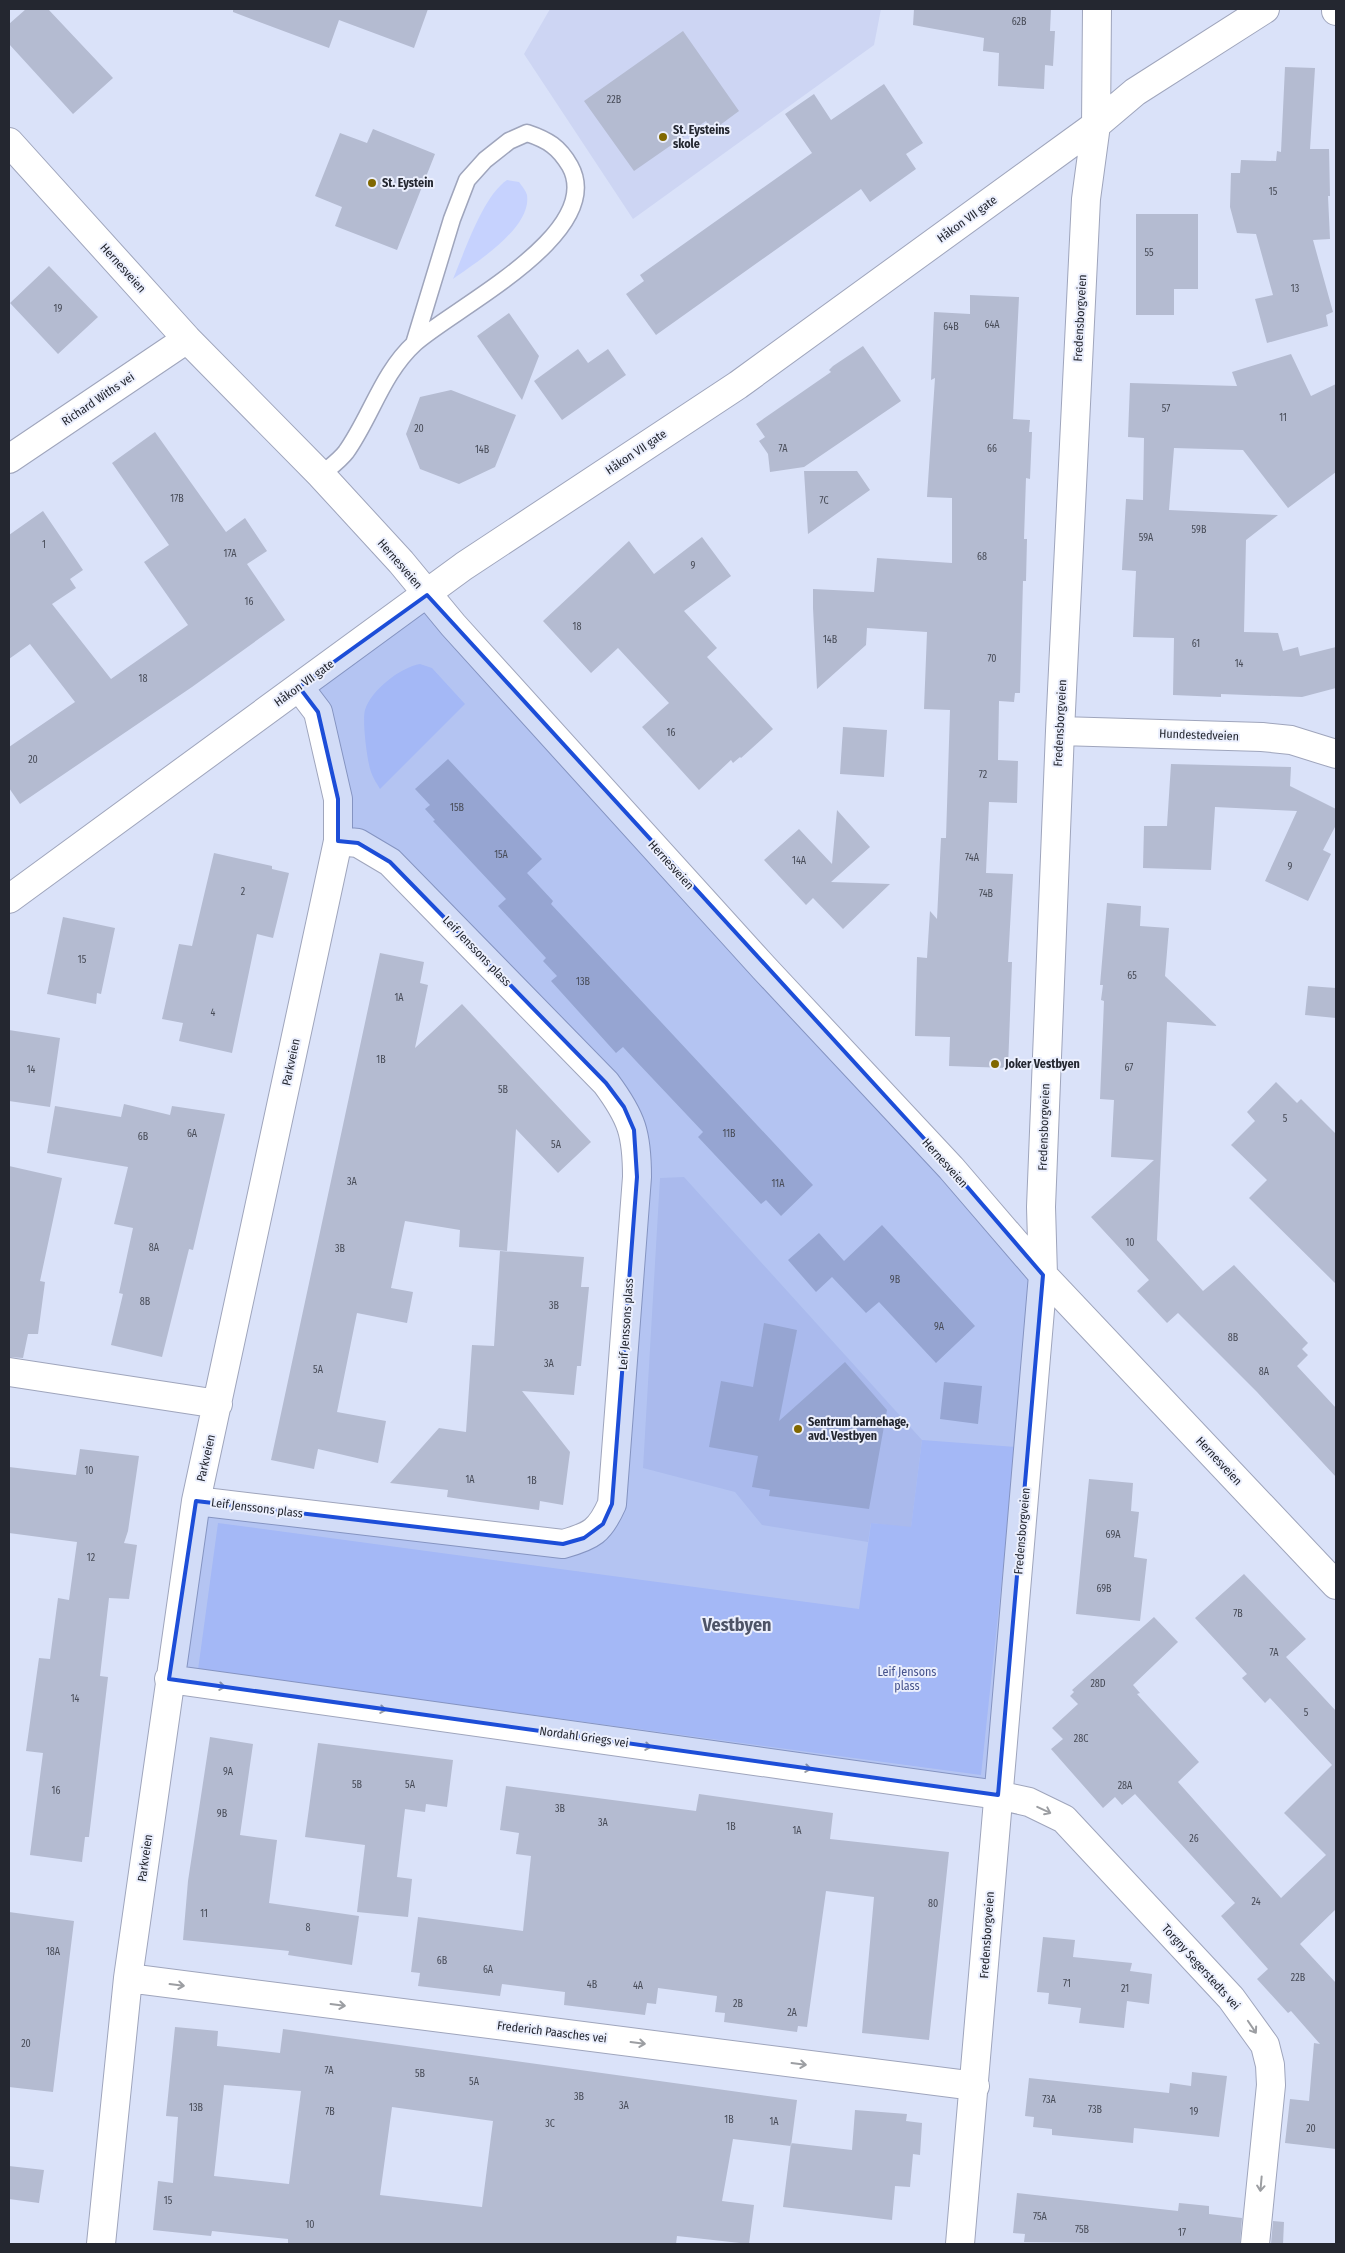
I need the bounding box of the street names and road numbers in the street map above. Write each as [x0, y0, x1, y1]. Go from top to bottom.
street label: Håkon VII gate [934, 193, 1000, 245]
street label: Hernesveien [97, 241, 149, 295]
street label: Fredensborgveien [1071, 274, 1089, 362]
street label: Richard Withs vei [59, 370, 137, 428]
street label: Håkon VII gate [603, 427, 669, 477]
street label: Hernesveien [375, 536, 425, 592]
street label: Håkon VII gate [271, 657, 337, 709]
street label: Fredensborgveien [1051, 679, 1069, 767]
street label: Hundestedveien [1159, 727, 1239, 743]
street label: Hernesveien [645, 838, 697, 892]
street label: Leif Jenssons plass [440, 913, 514, 989]
street label: Parkveien [279, 1037, 303, 1087]
street label: Fredensborgveien [1035, 1083, 1053, 1171]
street label: Hernesveien [919, 1136, 971, 1190]
street label: Leif Jenssons plass [616, 1278, 636, 1370]
street label: Parkveien [194, 1433, 218, 1483]
street label: Hernesveien [1193, 1434, 1245, 1488]
street label: Fredensborgveien [1011, 1487, 1033, 1575]
street label: Leif Jenssons plass [210, 1495, 304, 1521]
street label: Nordahl Griegs vei [539, 1724, 629, 1750]
street label: Parkveien [135, 1833, 155, 1883]
street label: Fredensborgveien [977, 1891, 997, 1979]
street label: Torgny Segerstedts vei [1159, 1921, 1243, 2013]
street label: Frederich Paasches vei [496, 2018, 608, 2046]

